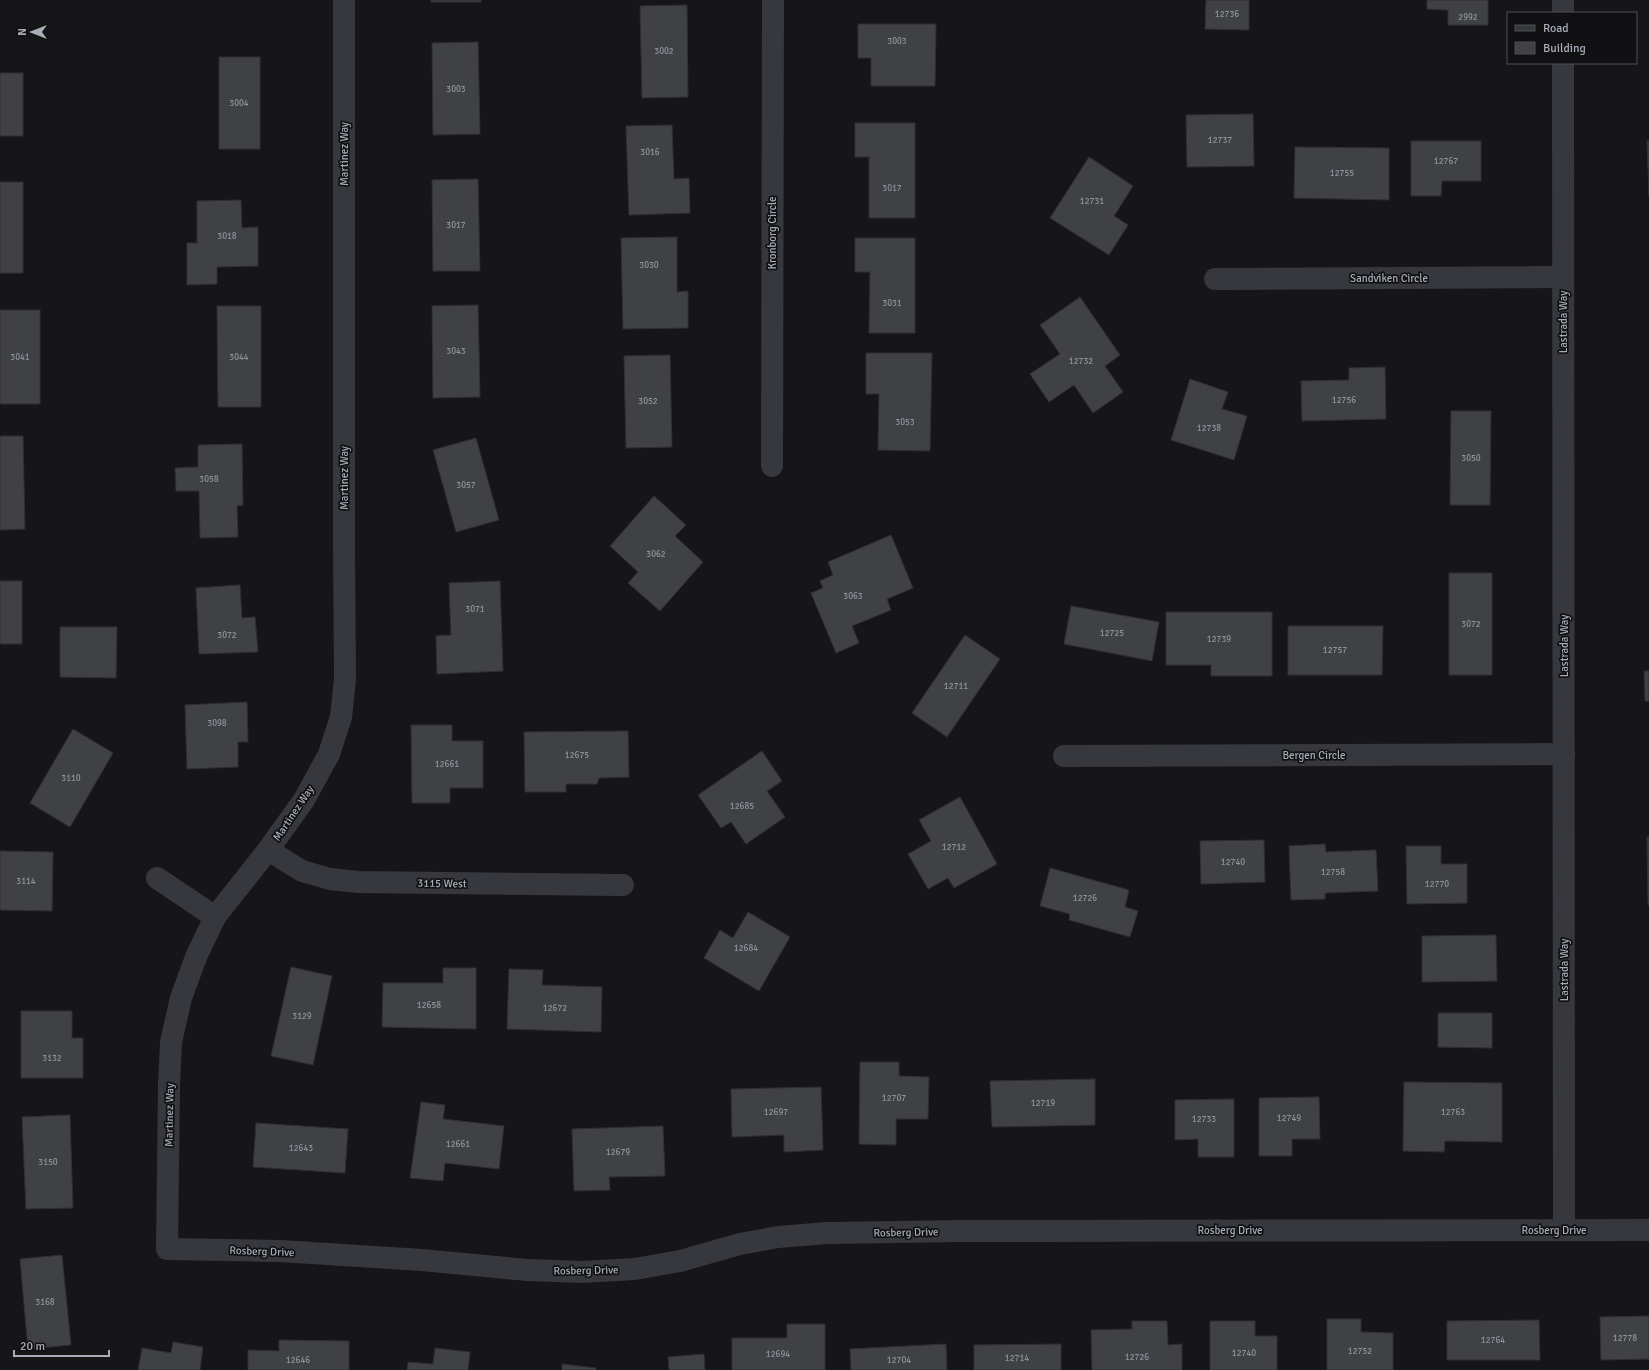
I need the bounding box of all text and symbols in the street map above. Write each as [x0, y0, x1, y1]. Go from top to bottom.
house number: 12736 [1215, 9, 1239, 20]
north arrow [12, 12, 52, 52]
house number: 2992 [1458, 12, 1478, 23]
legend [1507, 12, 1637, 64]
text: Road [1543, 21, 1569, 36]
text: N [16, 28, 29, 36]
house number: 3003 [887, 36, 907, 47]
text: Building [1543, 41, 1586, 56]
house number: 3002 [654, 46, 674, 57]
house number: 3003 [446, 84, 466, 95]
house number: 3004 [229, 98, 249, 109]
street label: Martinez Way [338, 121, 351, 186]
house number: 12737 [1208, 135, 1232, 146]
house number: 3016 [640, 147, 660, 158]
house number: 12767 [1434, 156, 1458, 167]
house number: 12755 [1330, 168, 1354, 179]
house number: 3017 [882, 183, 902, 194]
street label: Kronborg Circle [766, 196, 779, 270]
house number: 12731 [1080, 196, 1104, 207]
house number: 3017 [446, 220, 466, 231]
house number: 3018 [217, 231, 237, 242]
house number: 3030 [639, 260, 659, 271]
street label: Sandviken Circle [1350, 272, 1428, 285]
street label: Lastrada Way [1557, 290, 1570, 353]
house number: 3031 [882, 298, 902, 309]
house number: 3043 [446, 346, 466, 357]
house number: 3041 [10, 352, 30, 363]
house number: 3044 [229, 352, 249, 363]
house number: 12732 [1069, 356, 1093, 367]
house number: 12756 [1332, 395, 1356, 406]
house number: 3052 [638, 396, 658, 407]
house number: 3053 [895, 417, 915, 428]
house number: 12738 [1197, 423, 1221, 434]
street label: Martinez Way [338, 445, 351, 510]
house number: 3050 [1461, 453, 1481, 464]
house number: 3058 [199, 474, 219, 485]
house number: 3057 [456, 480, 476, 491]
house number: 3062 [646, 549, 666, 560]
house number: 3063 [843, 591, 863, 602]
house number: 3071 [465, 604, 485, 615]
street label: Lastrada Way [1558, 614, 1571, 677]
house number: 3072 [1461, 619, 1481, 630]
house number: 12725 [1100, 628, 1124, 639]
house number: 3072 [217, 630, 237, 641]
house number: 12739 [1207, 634, 1231, 645]
house number: 12757 [1323, 645, 1347, 656]
house number: 12711 [944, 681, 968, 692]
house number: 3098 [207, 718, 227, 729]
street label: Bergen Circle [1282, 749, 1346, 762]
house number: 12675 [565, 750, 589, 761]
house number: 12661 [435, 759, 459, 770]
house number: 3110 [61, 773, 81, 784]
street label: Martinez Way [270, 782, 317, 843]
house number: 12685 [730, 801, 754, 812]
house number: 12712 [942, 842, 966, 853]
house number: 12740 [1221, 857, 1245, 868]
house number: 12758 [1321, 867, 1345, 878]
house number: 3114 [16, 876, 36, 887]
street label: 3115 West [417, 877, 467, 890]
house number: 12770 [1425, 879, 1449, 890]
house number: 12726 [1073, 893, 1097, 904]
street label: Lastrada Way [1558, 938, 1571, 1001]
house number: 12684 [734, 943, 758, 954]
house number: 12658 [417, 1000, 441, 1011]
house number: 12672 [543, 1003, 567, 1014]
house number: 3129 [292, 1011, 312, 1022]
house number: 3132 [42, 1053, 62, 1064]
street label: Martinez Way [162, 1082, 177, 1147]
house number: 12707 [882, 1093, 906, 1104]
house number: 12719 [1031, 1098, 1055, 1109]
house number: 12697 [764, 1107, 788, 1118]
house number: 12763 [1441, 1107, 1465, 1118]
house number: 12749 [1277, 1113, 1301, 1124]
house number: 12733 [1192, 1114, 1216, 1125]
house number: 12661 [446, 1139, 470, 1150]
house number: 12643 [289, 1143, 313, 1154]
house number: 12679 [606, 1147, 630, 1158]
house number: 3150 [38, 1157, 58, 1168]
street label: Rosberg Drive [1197, 1224, 1263, 1237]
street label: Rosberg Drive [1521, 1224, 1587, 1237]
street label: Rosberg Drive [873, 1225, 939, 1240]
street label: Rosberg Drive [229, 1244, 295, 1259]
street label: Rosberg Drive [553, 1263, 619, 1278]
house number: 3168 [35, 1297, 55, 1308]
scale bar [14, 1332, 109, 1358]
house number: 12778 [1613, 1333, 1637, 1344]
house number: 12764 [1481, 1335, 1505, 1346]
text: 20 m [20, 1339, 45, 1354]
house number: 12752 [1348, 1346, 1372, 1357]
house number: 12740 [1232, 1348, 1256, 1359]
house number: 12694 [766, 1349, 790, 1360]
house number: 12726 [1125, 1352, 1149, 1363]
house number: 12714 [1005, 1353, 1029, 1364]
house number: 12646 [286, 1355, 310, 1366]
house number: 12704 [887, 1355, 911, 1366]

